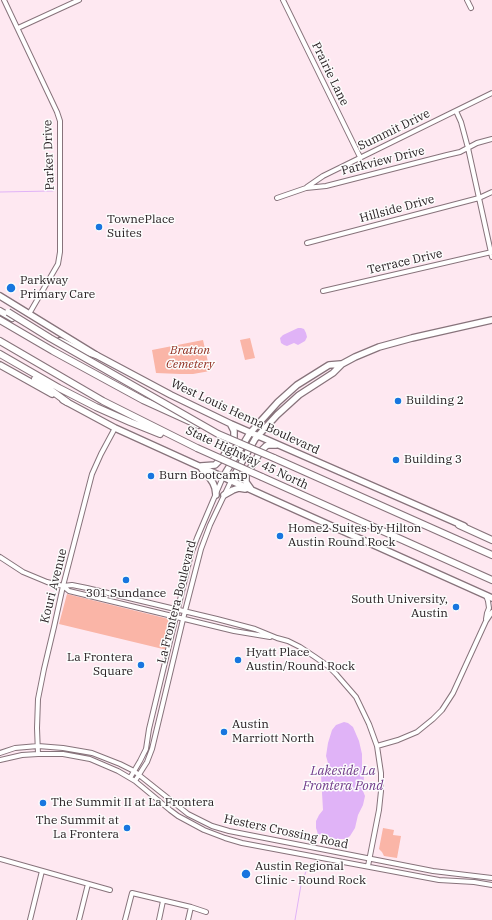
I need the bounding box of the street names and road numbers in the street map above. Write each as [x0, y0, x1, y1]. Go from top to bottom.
street label: Prairie Lane [308, 40, 352, 108]
street label: Summit Drive [356, 106, 432, 154]
street label: Parker Drive [41, 119, 57, 191]
street label: Parkview Drive [340, 144, 426, 178]
street label: Hillside Drive [358, 192, 436, 226]
street label: Terrace Drive [366, 246, 444, 278]
street label: West Louis Henna Boulevard [168, 376, 322, 458]
street label: State Highway 45 North [183, 423, 311, 493]
street label: La Frontera Boulevard [155, 539, 199, 665]
street label: Kouri Avenue [38, 547, 70, 625]
street label: Hesters Crossing Road [222, 812, 350, 852]

